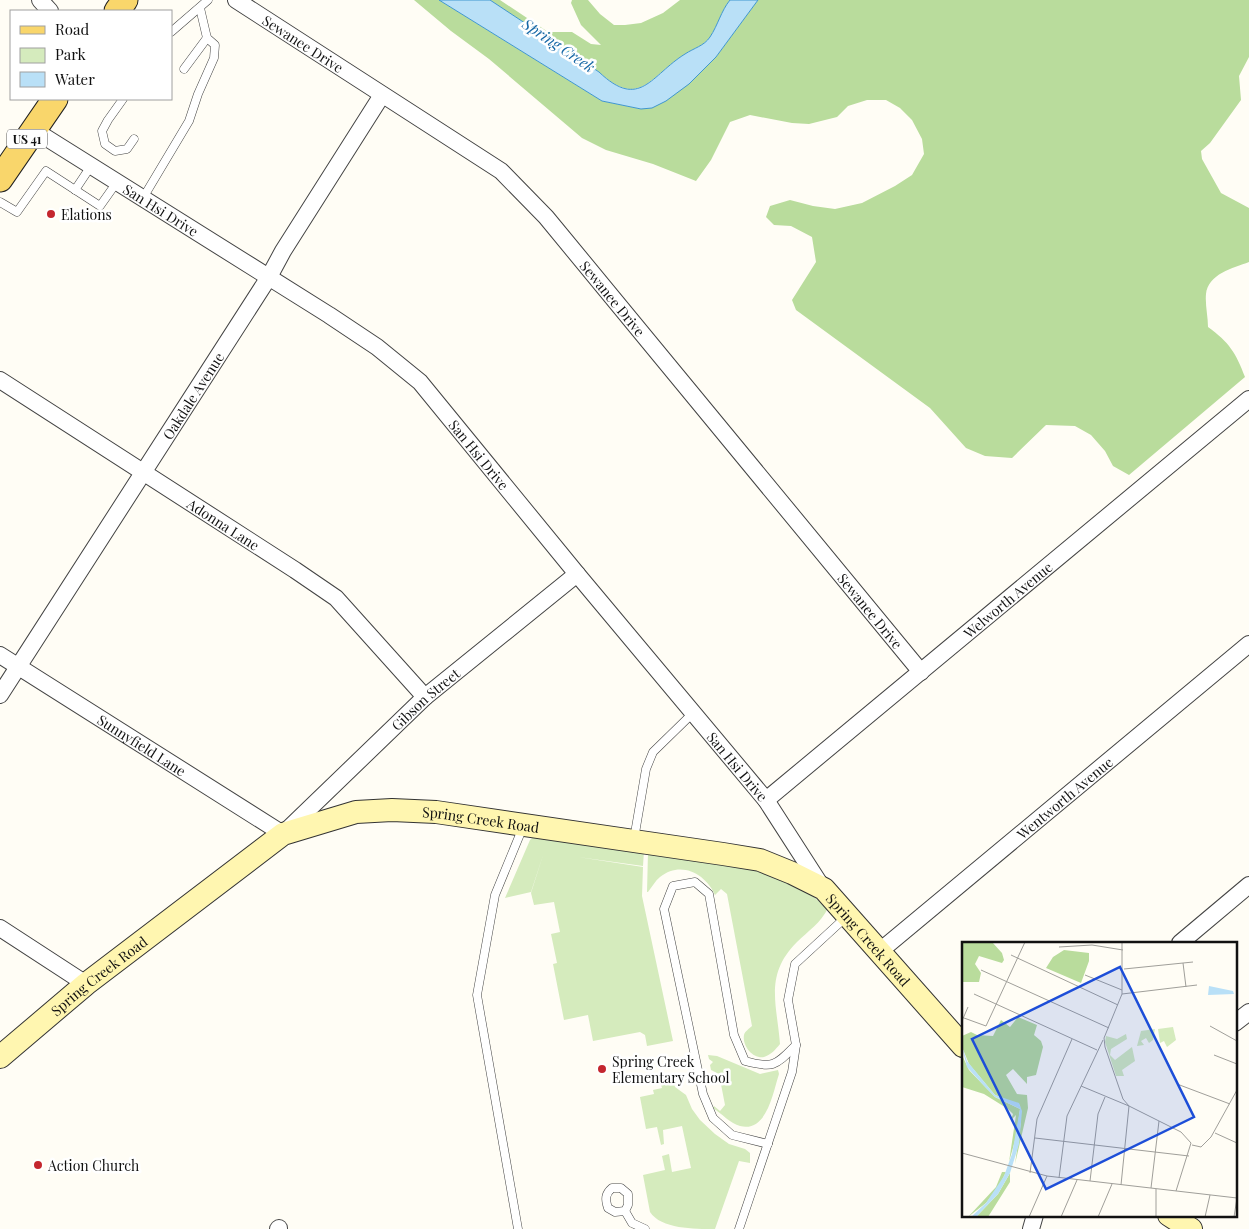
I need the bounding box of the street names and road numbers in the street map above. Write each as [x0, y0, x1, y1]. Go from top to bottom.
street label: Sewanee Drive [259, 10, 347, 76]
road number: US 41 [7, 130, 47, 148]
street label: San Hsi Drive [120, 179, 202, 240]
street label: Sewanee Drive [576, 256, 650, 340]
street label: Oakdale Avenue [158, 348, 228, 443]
street label: San Hsi Drive [445, 416, 514, 493]
street label: Adonna Lane [183, 493, 263, 554]
street label: Welworth Avenue [958, 557, 1056, 642]
street label: Sewanee Drive [834, 569, 907, 653]
street label: Gibson Street [387, 663, 464, 734]
street label: Sunnyfield Lane [94, 710, 190, 780]
street label: San Hsi Drive [703, 728, 772, 805]
street label: Wentworth Avenue [1012, 752, 1116, 844]
street label: Spring Creek Road [422, 802, 540, 836]
street label: Spring Creek Road [822, 889, 915, 990]
street label: Spring Creek Road [46, 932, 151, 1020]

